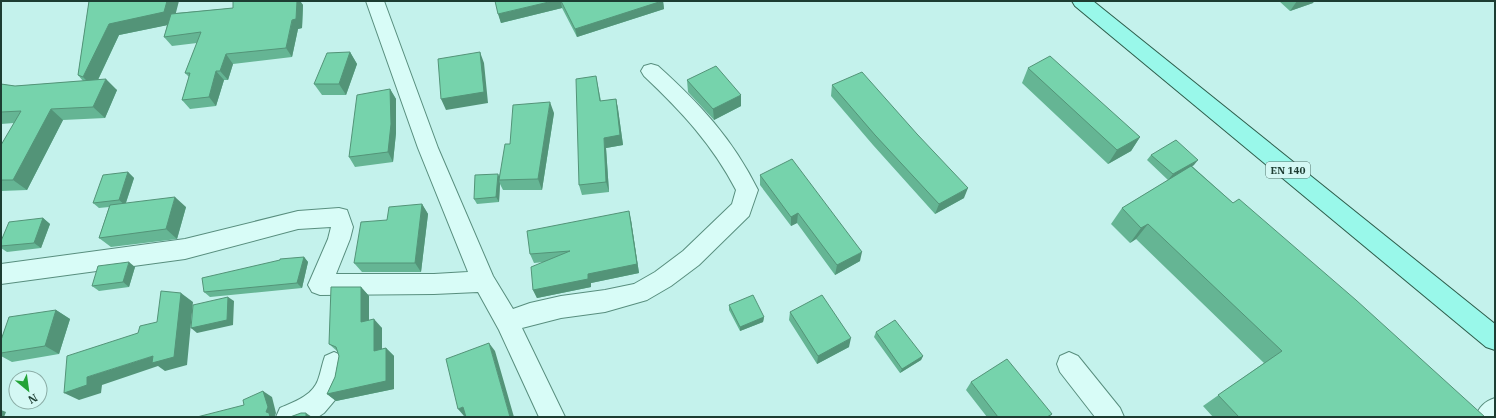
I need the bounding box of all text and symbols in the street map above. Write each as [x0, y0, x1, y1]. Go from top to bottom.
road number: EN 140 [1266, 162, 1310, 178]
north arrow [8, 370, 48, 410]
text: N [25, 391, 40, 407]

